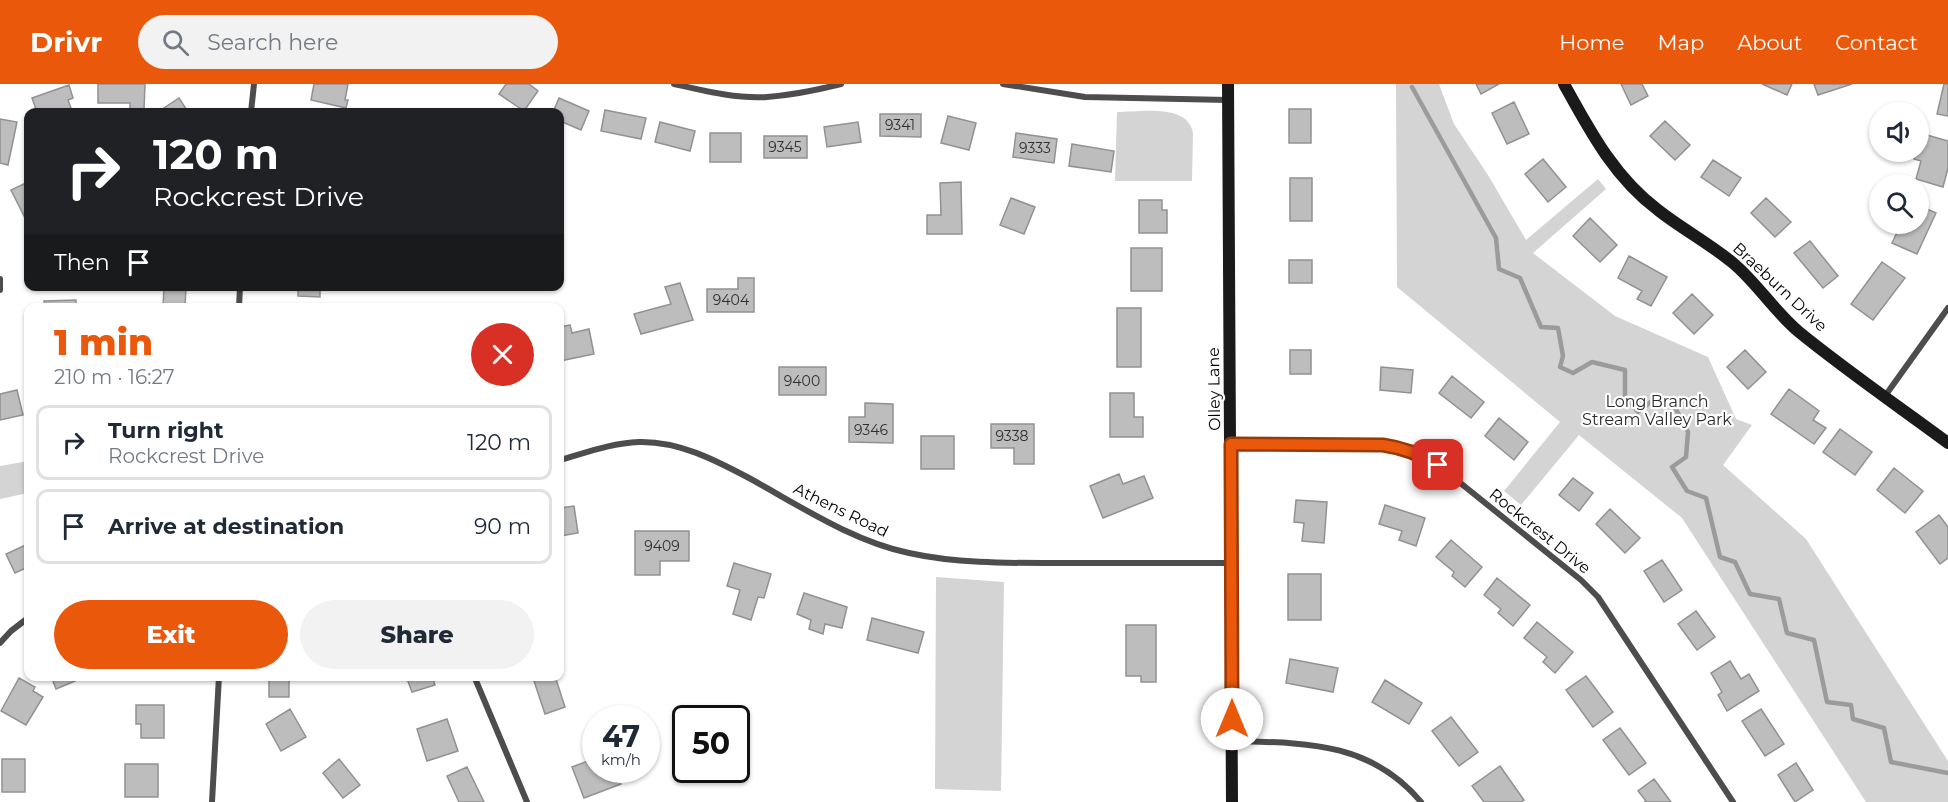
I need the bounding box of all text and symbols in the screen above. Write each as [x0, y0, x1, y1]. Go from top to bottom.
search box [138, 15, 558, 69]
text: Drivr [30, 25, 102, 59]
icon: search [159, 26, 192, 59]
text: Search here [207, 29, 338, 56]
text: Home [1559, 30, 1624, 55]
text: Map [1657, 30, 1704, 55]
text: About [1737, 30, 1802, 55]
text: Contact [1835, 30, 1918, 55]
map controls [1869, 102, 1929, 234]
button: sound [1869, 102, 1929, 162]
house number: 9341 [885, 116, 915, 134]
text: 120 m [153, 128, 279, 180]
icon: right [54, 132, 132, 210]
house number: 9345 [768, 138, 802, 156]
house number: 9333 [1019, 139, 1051, 157]
button: search [1869, 174, 1929, 234]
text: Rockcrest Drive [153, 180, 364, 213]
street label: Braeburn Drive [1729, 239, 1831, 335]
icon: arrive [122, 246, 155, 279]
text: Then [54, 249, 110, 276]
house number: 9404 [713, 291, 750, 309]
text: 1 min [54, 320, 153, 364]
button: close [471, 323, 534, 386]
street label: Olley Lane [1204, 347, 1224, 431]
text: 210 m · 16:27 [54, 365, 175, 389]
house number: 9400 [784, 372, 820, 390]
park label: Long Branch Stream Valley Park [1582, 392, 1732, 429]
text: Turn right [108, 417, 223, 444]
house number: 9346 [854, 421, 889, 439]
icon: right [57, 426, 90, 459]
house number: 9338 [995, 427, 1029, 445]
text: 120 m [467, 429, 531, 456]
pin [1412, 439, 1463, 490]
text: Rockcrest Drive [108, 444, 264, 468]
icon: arrive [1421, 448, 1454, 481]
street label: Athens Road [791, 479, 891, 541]
street label: Rockcrest Drive [1485, 484, 1595, 578]
icon: arrive [57, 510, 90, 543]
text: Arrive at destination [108, 513, 344, 540]
text: 90 m [474, 513, 531, 540]
house number: 9409 [644, 537, 680, 555]
button: Exit [54, 600, 288, 669]
button: Share [300, 600, 534, 669]
position arrow [1200, 687, 1264, 751]
speed limit sign: 50 [672, 705, 750, 783]
text: 47 [602, 718, 640, 755]
text: km/h [601, 750, 641, 769]

